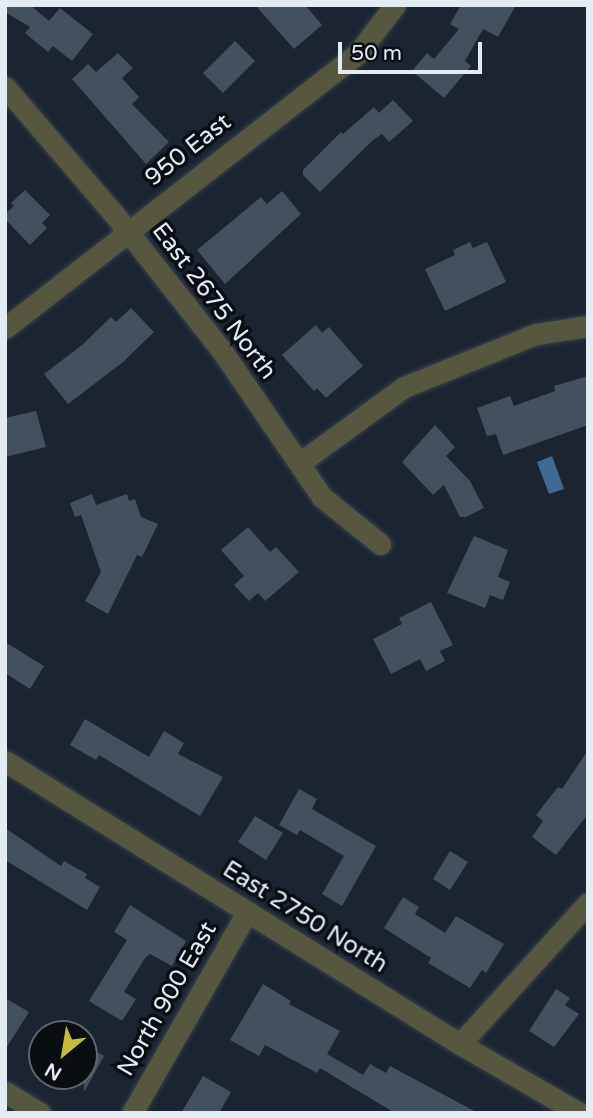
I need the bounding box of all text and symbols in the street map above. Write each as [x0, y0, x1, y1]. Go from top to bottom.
scale bar [341, 28, 484, 72]
text: 50 m [351, 41, 402, 66]
street label: 950 East [139, 108, 237, 192]
street label: East 2675 North [146, 217, 282, 385]
street label: East 2750 North [217, 855, 393, 979]
street label: North 900 East [111, 917, 223, 1081]
north arrow [28, 1020, 98, 1090]
text: N [41, 1058, 66, 1085]

